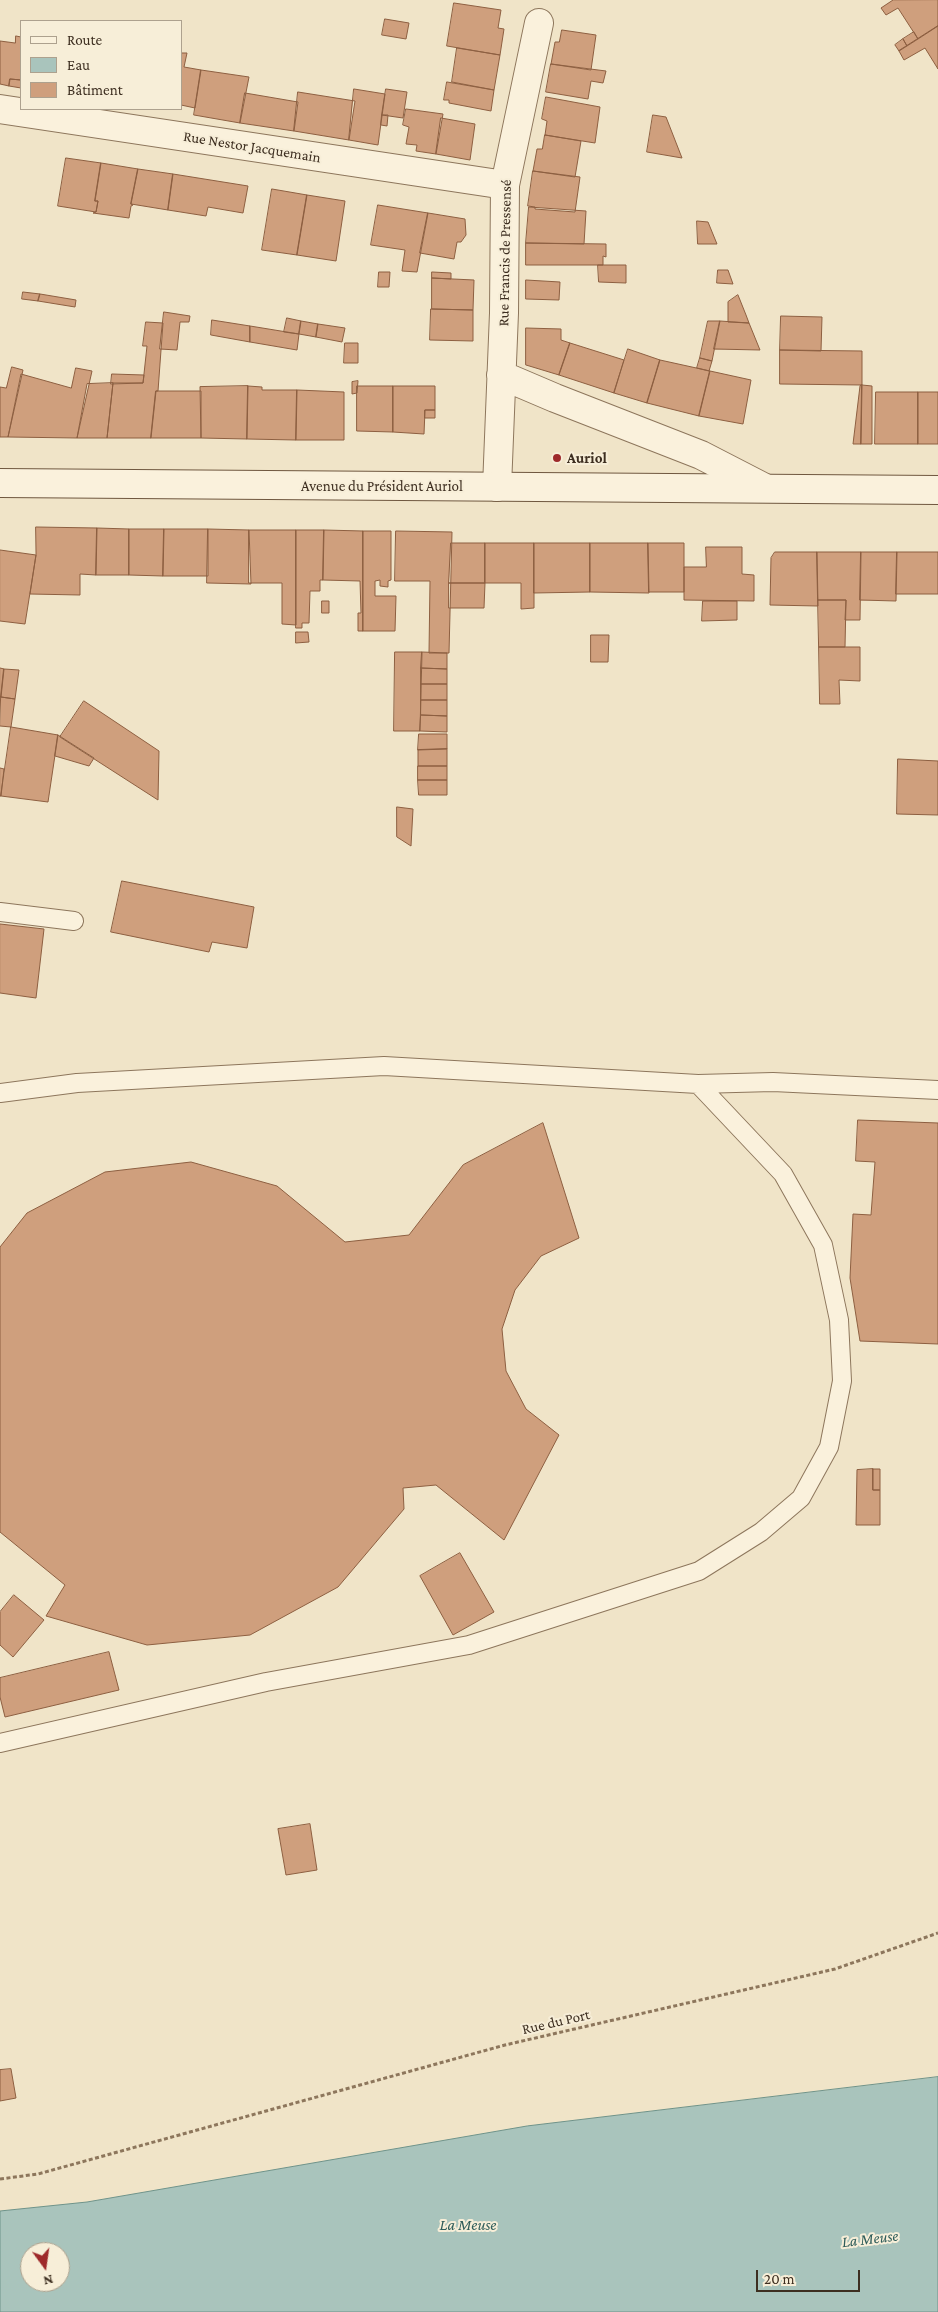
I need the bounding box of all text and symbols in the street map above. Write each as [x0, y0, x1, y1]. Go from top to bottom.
legend [20, 20, 182, 110]
text: Route [67, 32, 102, 48]
text: Eau [67, 57, 90, 73]
text: Bâtiment [67, 82, 123, 98]
street label: Rue Nestor Jacquemain [182, 127, 322, 167]
street label: Rue Francis de Pressensé [495, 179, 515, 327]
place label: Auriol [567, 449, 607, 467]
marker: Auriol [551, 452, 563, 464]
street label: Avenue du Président Auriol [301, 477, 463, 495]
street label: Rue du Port [520, 2005, 592, 2039]
water label: La Meuse [440, 2215, 496, 2235]
water label: La Meuse [841, 2226, 899, 2252]
north arrow [20, 2242, 70, 2292]
scale bar [758, 2260, 862, 2292]
text: 20 m [764, 2271, 795, 2287]
text: N [42, 2272, 55, 2289]

